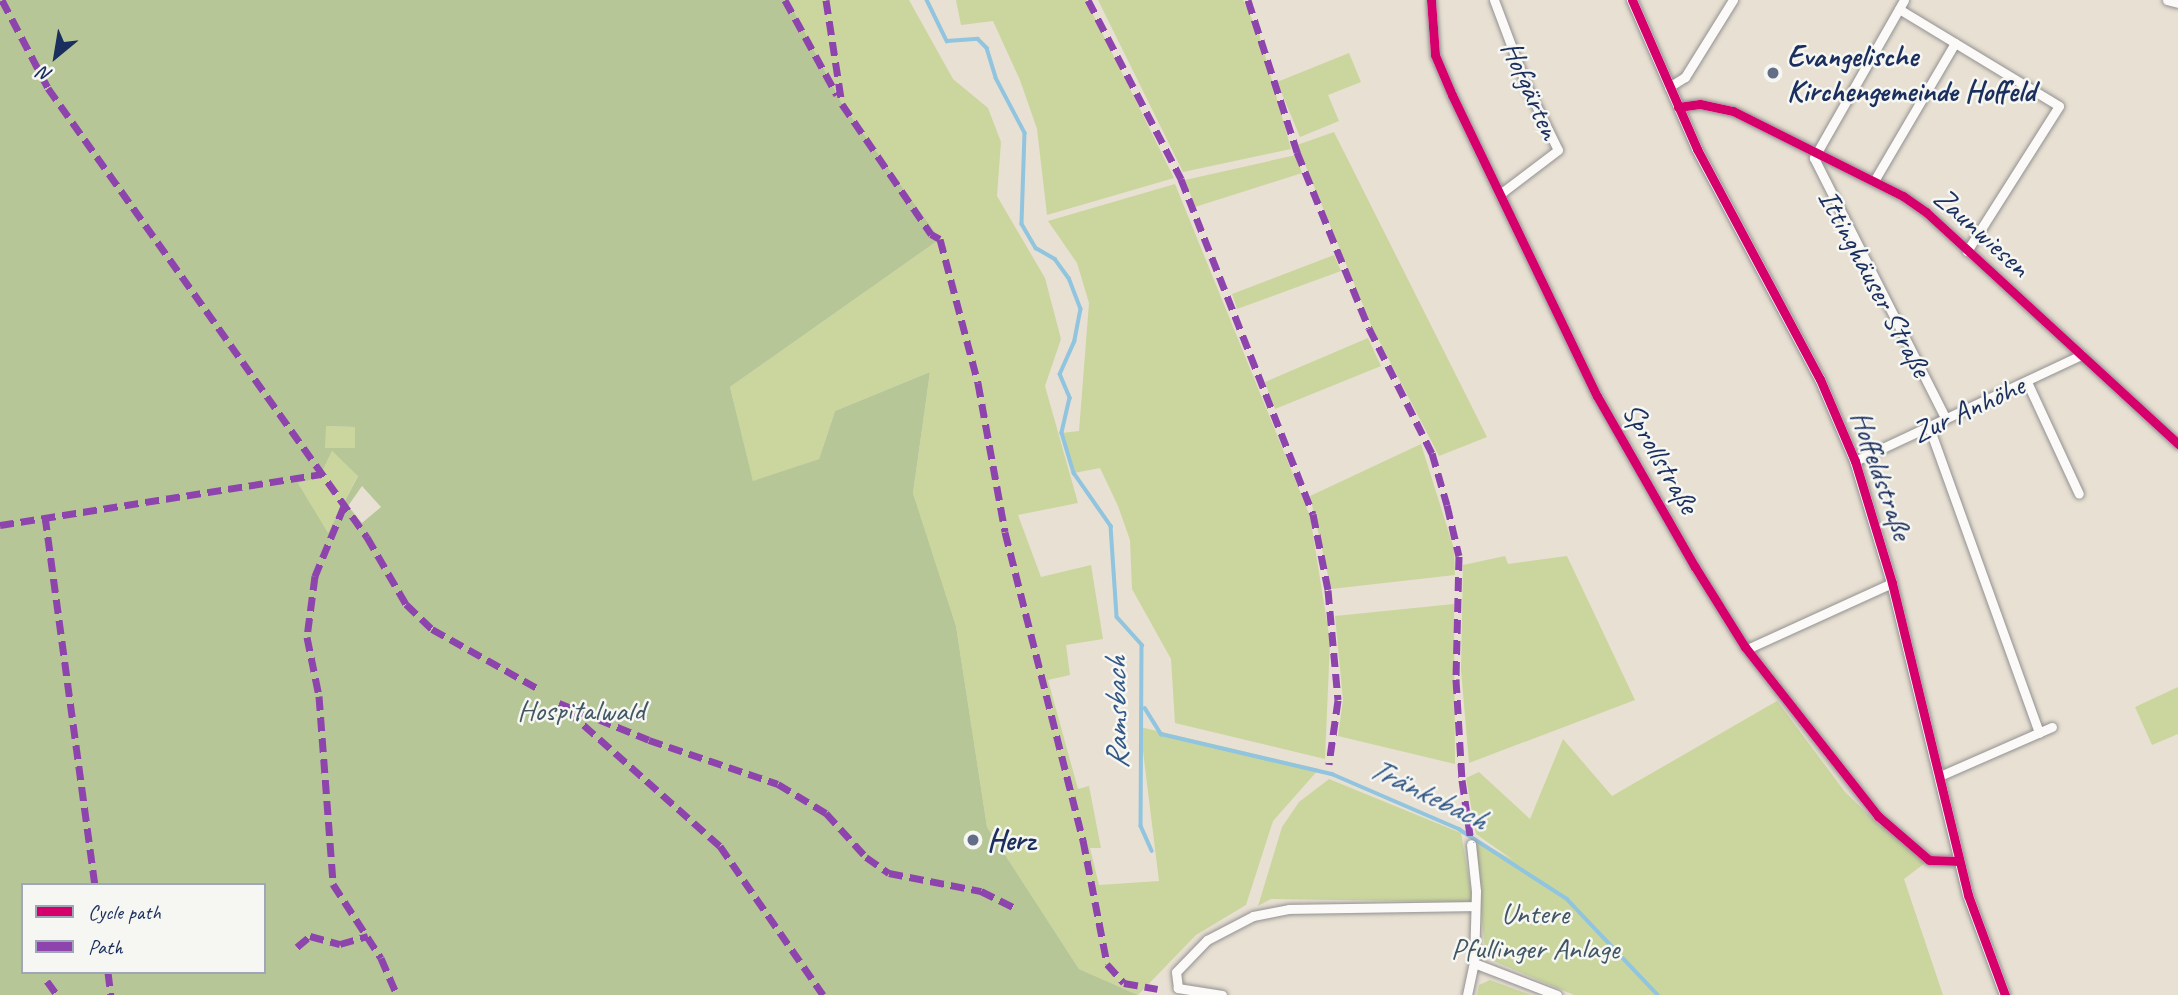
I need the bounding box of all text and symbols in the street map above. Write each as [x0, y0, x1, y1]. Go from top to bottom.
north arrow [21, 21, 91, 91]
street label: Hofgärten [1493, 35, 1569, 145]
place label: Evangelische Kirchengemeinde Hoffeld [1787, 38, 2035, 108]
text: N [34, 61, 57, 88]
marker: Evangelische Kirchengemeinde Hoffeld [1765, 65, 1781, 81]
street label: Zaunwiesen [1926, 179, 2038, 285]
street label: Ittinghäuser Straße [1810, 183, 1940, 383]
street label: Zur Anhöhe [1906, 367, 2030, 451]
street label: Sprollstraße [1615, 396, 1707, 520]
street label: Hoffeldstraße [1843, 406, 1921, 544]
water label: Ramsbach [1097, 657, 1137, 769]
park label: Hospitalwald [517, 692, 645, 728]
water label: Tränkebach [1363, 749, 1493, 839]
place label: Herz [987, 822, 1034, 858]
marker: Herz [965, 832, 981, 848]
legend [21, 883, 266, 974]
park label: Untere Pfullinger Anlage [1451, 895, 1619, 965]
text: Cycle path [88, 899, 161, 925]
text: Path [88, 934, 123, 960]

